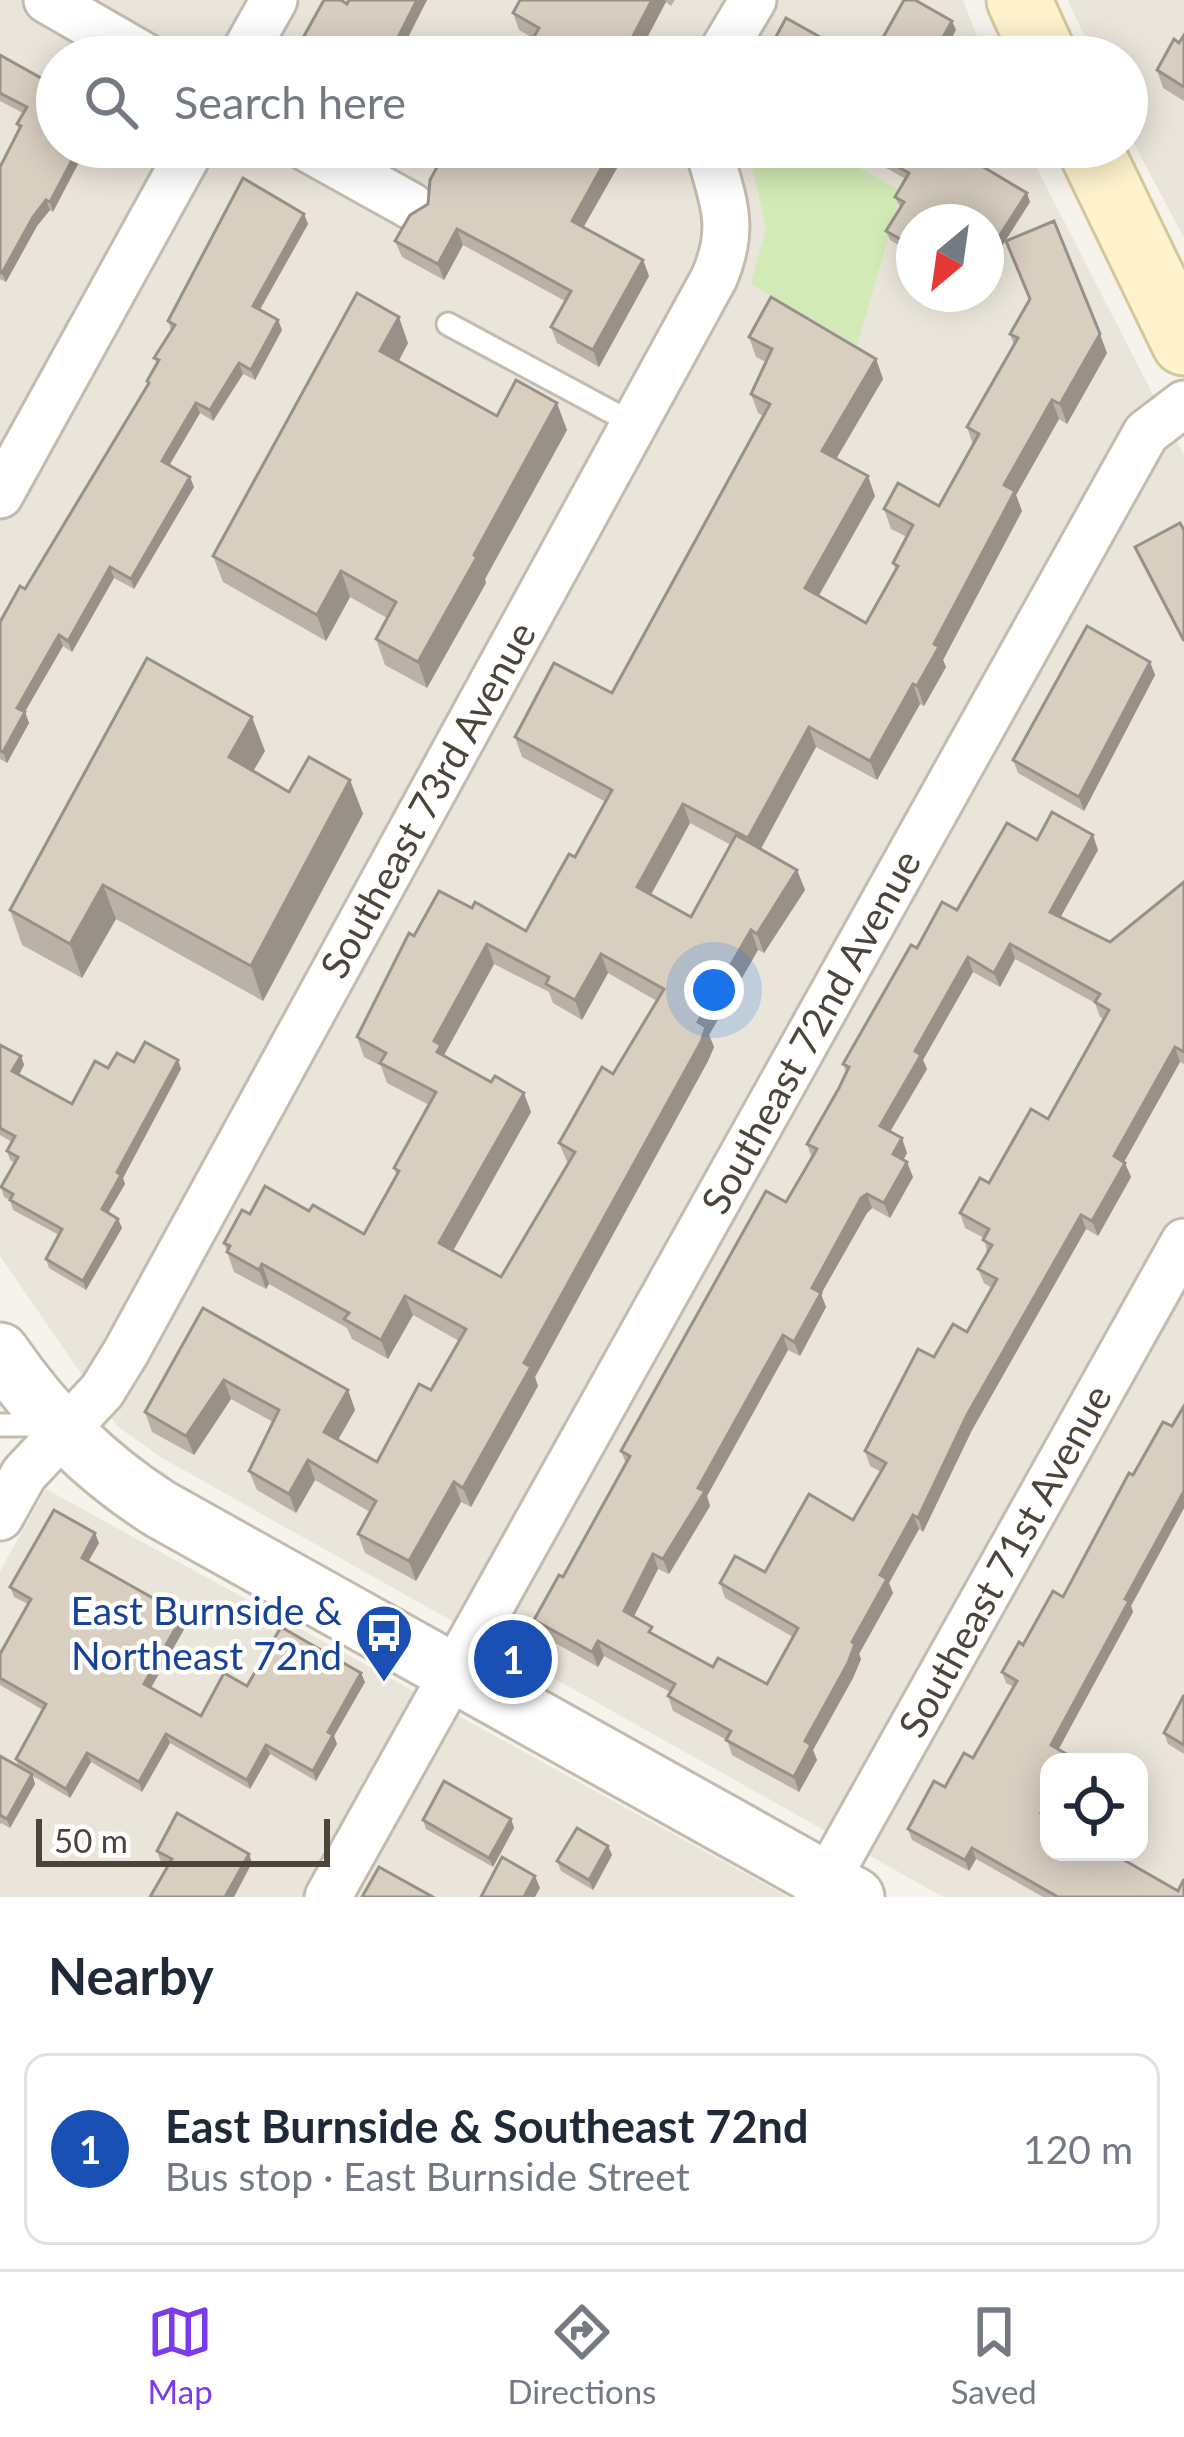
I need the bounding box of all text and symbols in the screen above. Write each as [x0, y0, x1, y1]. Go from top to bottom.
search box [36, 36, 1148, 168]
icon: search [78, 69, 144, 135]
text: Search here [174, 75, 406, 129]
north arrow [896, 204, 1004, 312]
street label: Southeast 73rd Avenue [310, 614, 544, 985]
street label: Southeast 72nd Avenue [691, 842, 929, 1221]
your location [684, 960, 744, 1020]
street label: Southeast 71st Avenue [888, 1376, 1120, 1745]
place label: East Burnside & Northeast 72nd [71, 1587, 342, 1678]
bus stop icon: East Burnside & Northeast 72nd [353, 1602, 415, 1684]
pin: 1 [474, 1614, 552, 1704]
map controls [1040, 1753, 1148, 1861]
button: locate [1040, 1753, 1148, 1861]
scale bar [36, 1813, 330, 1866]
text: 50 m [54, 1820, 128, 1860]
text: Nearby [48, 1945, 214, 2006]
text: East Burnside & Southeast 72nd [165, 2099, 808, 2153]
text: 1 [79, 2126, 101, 2172]
text: 120 m [1023, 2126, 1133, 2172]
text: Bus stop · East Burnside Street [165, 2153, 690, 2199]
tab: Map [147, 2299, 213, 2411]
tab: Directions [507, 2299, 656, 2411]
tab: Saved [951, 2299, 1037, 2411]

